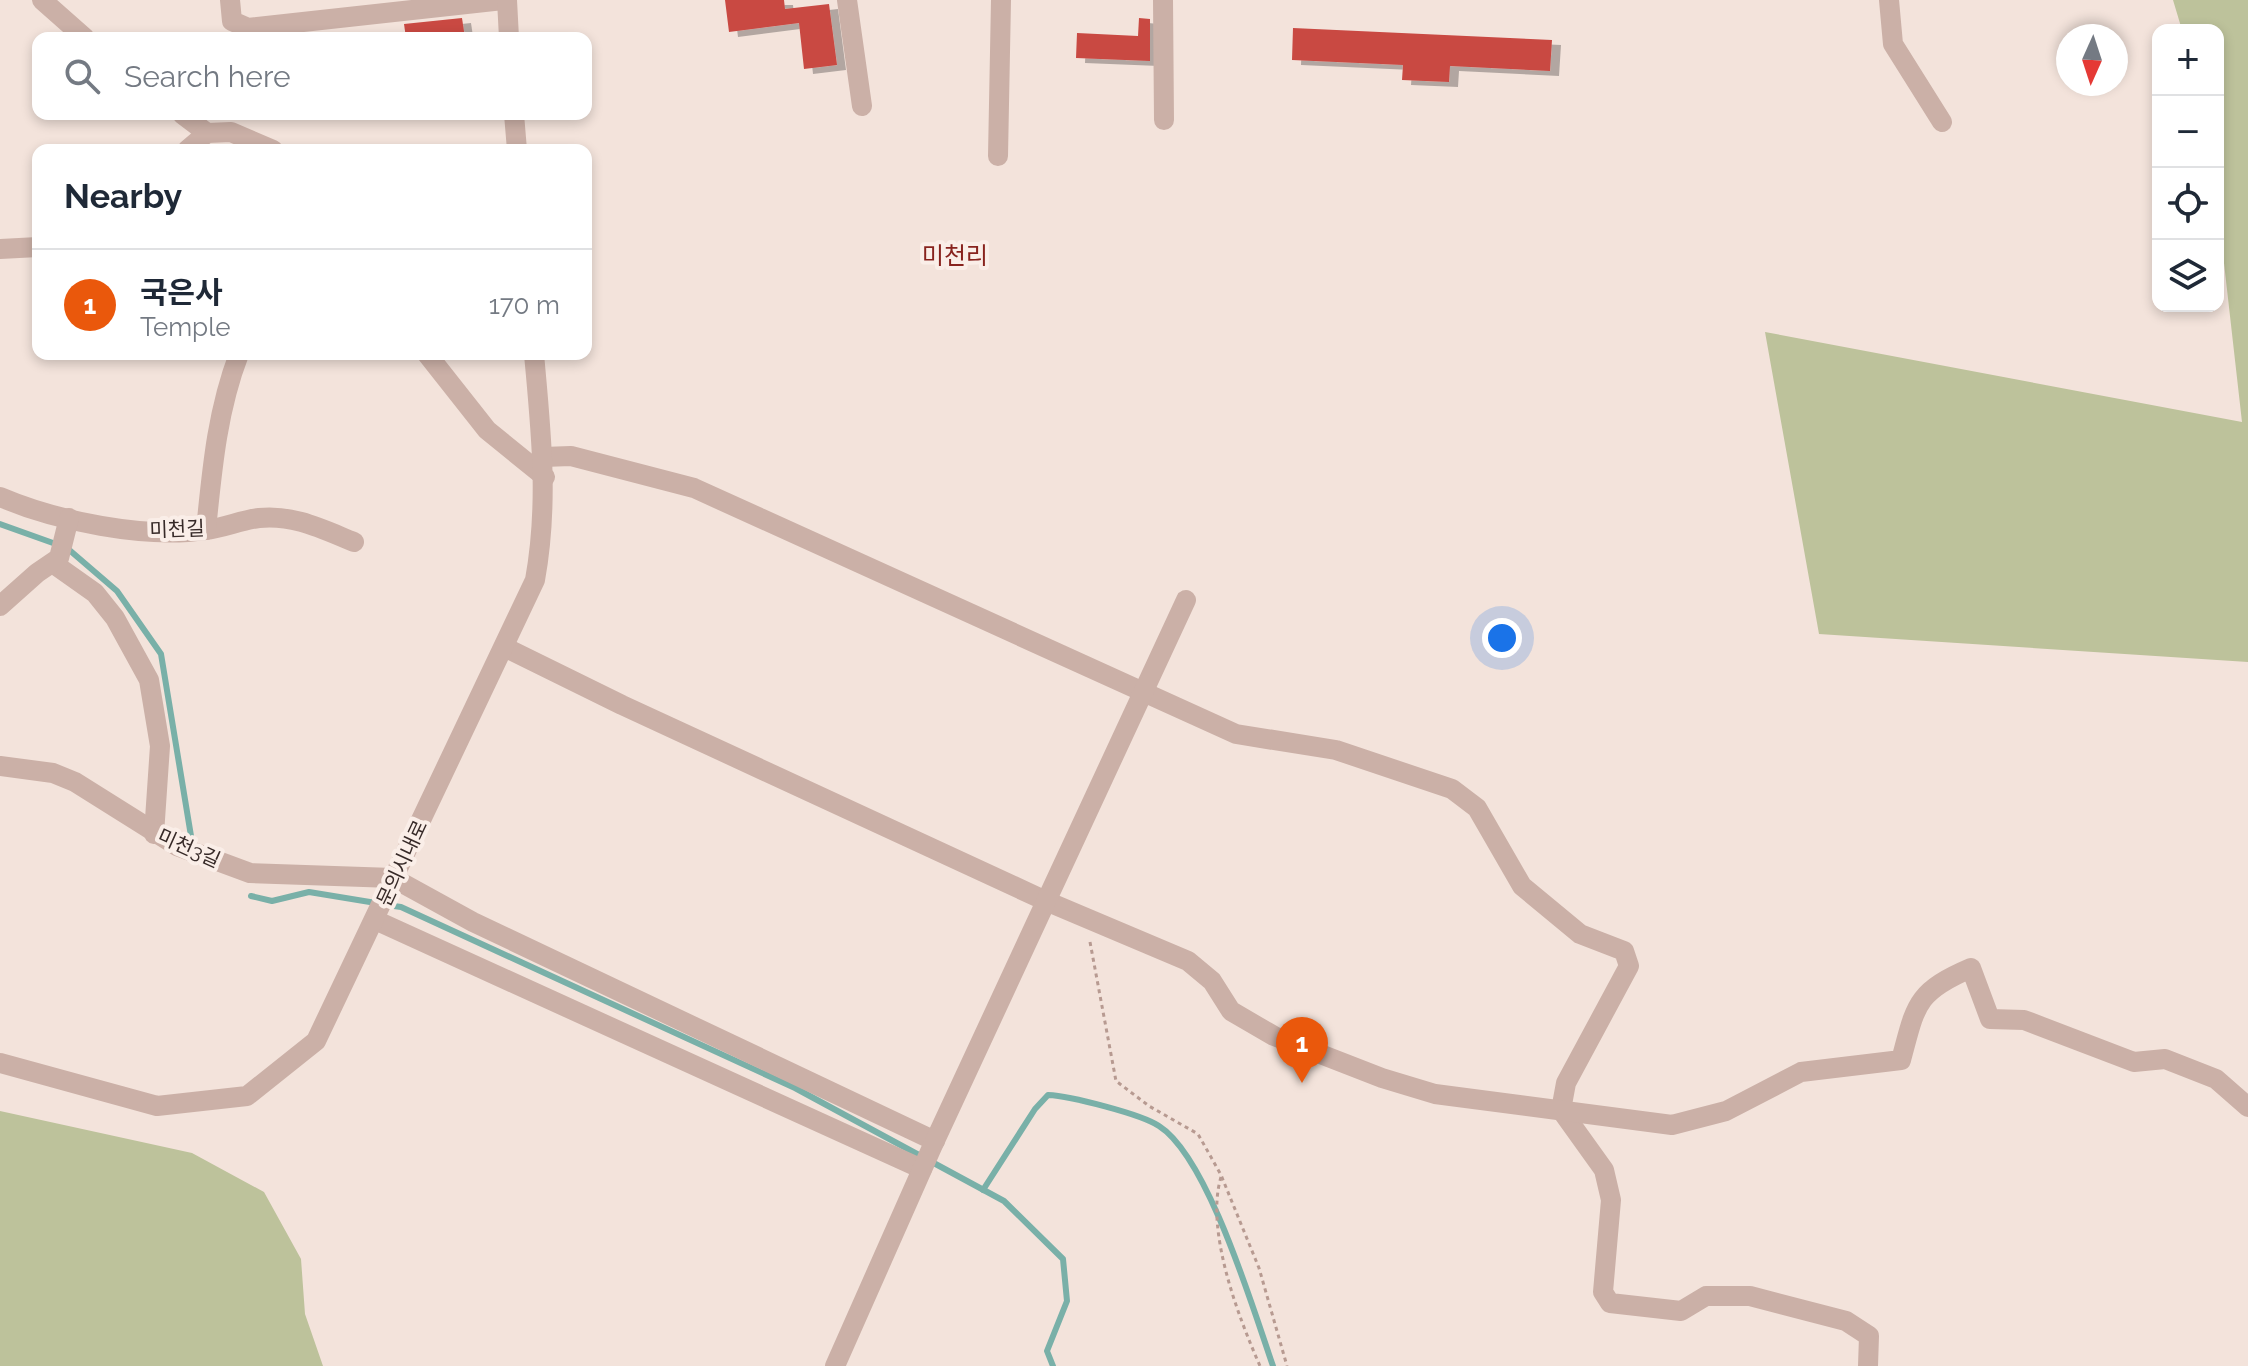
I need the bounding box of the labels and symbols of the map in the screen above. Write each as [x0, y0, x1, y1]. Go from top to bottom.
north arrow [2056, 24, 2128, 96]
district label: 미천리 [922, 241, 988, 270]
street label: 미천길 [149, 516, 205, 542]
your location [1482, 618, 1522, 658]
street label: 문의시내로 [372, 816, 432, 910]
street label: 미천3길 [154, 824, 224, 872]
pin: 1 [1276, 1017, 1328, 1083]

